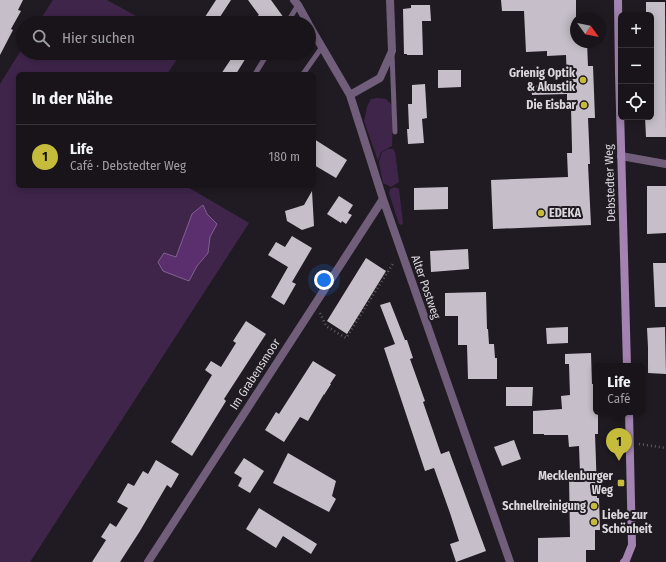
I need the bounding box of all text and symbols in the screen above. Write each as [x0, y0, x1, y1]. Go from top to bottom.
north arrow [570, 12, 606, 48]
map controls [618, 12, 654, 120]
button: + [618, 12, 654, 48]
search box [16, 16, 316, 60]
icon: search [30, 27, 52, 49]
text: Hier suchen [62, 29, 135, 47]
button: − [618, 48, 654, 84]
place label: Grienig Optik & Akustik [509, 66, 576, 94]
marker: Grienig Optik & Akustik [578, 75, 588, 85]
button: locate [618, 84, 654, 120]
text: In der Nähe [32, 88, 113, 109]
place label: Die Eisbar [526, 98, 577, 112]
marker: Die Eisbar [579, 100, 589, 110]
text: Life [70, 140, 93, 158]
street label: Debstedter Weg [602, 144, 618, 222]
text: 1 [42, 149, 48, 164]
text: 180 m [269, 149, 300, 164]
text: Café · Debstedter Weg [70, 158, 186, 173]
place label: EDEKA [549, 206, 581, 220]
marker: EDEKA [536, 208, 546, 218]
street label: Alter Postweg [408, 253, 444, 321]
your location [314, 270, 334, 290]
street label: Im Grabensmoor [227, 335, 284, 412]
popup [593, 363, 645, 415]
text: Life [607, 373, 631, 391]
text: Café [607, 391, 630, 406]
pin: 1 [606, 428, 632, 461]
place label: Mecklenburger Weg [538, 469, 614, 497]
marker: Mecklenburger Weg [616, 478, 626, 488]
place label: Schnellreinigung [502, 499, 586, 513]
marker: Schnellreinigung [589, 501, 599, 511]
place label: Liebe zur Schönheit [602, 508, 653, 536]
marker: Liebe zur Schönheit [589, 517, 599, 527]

